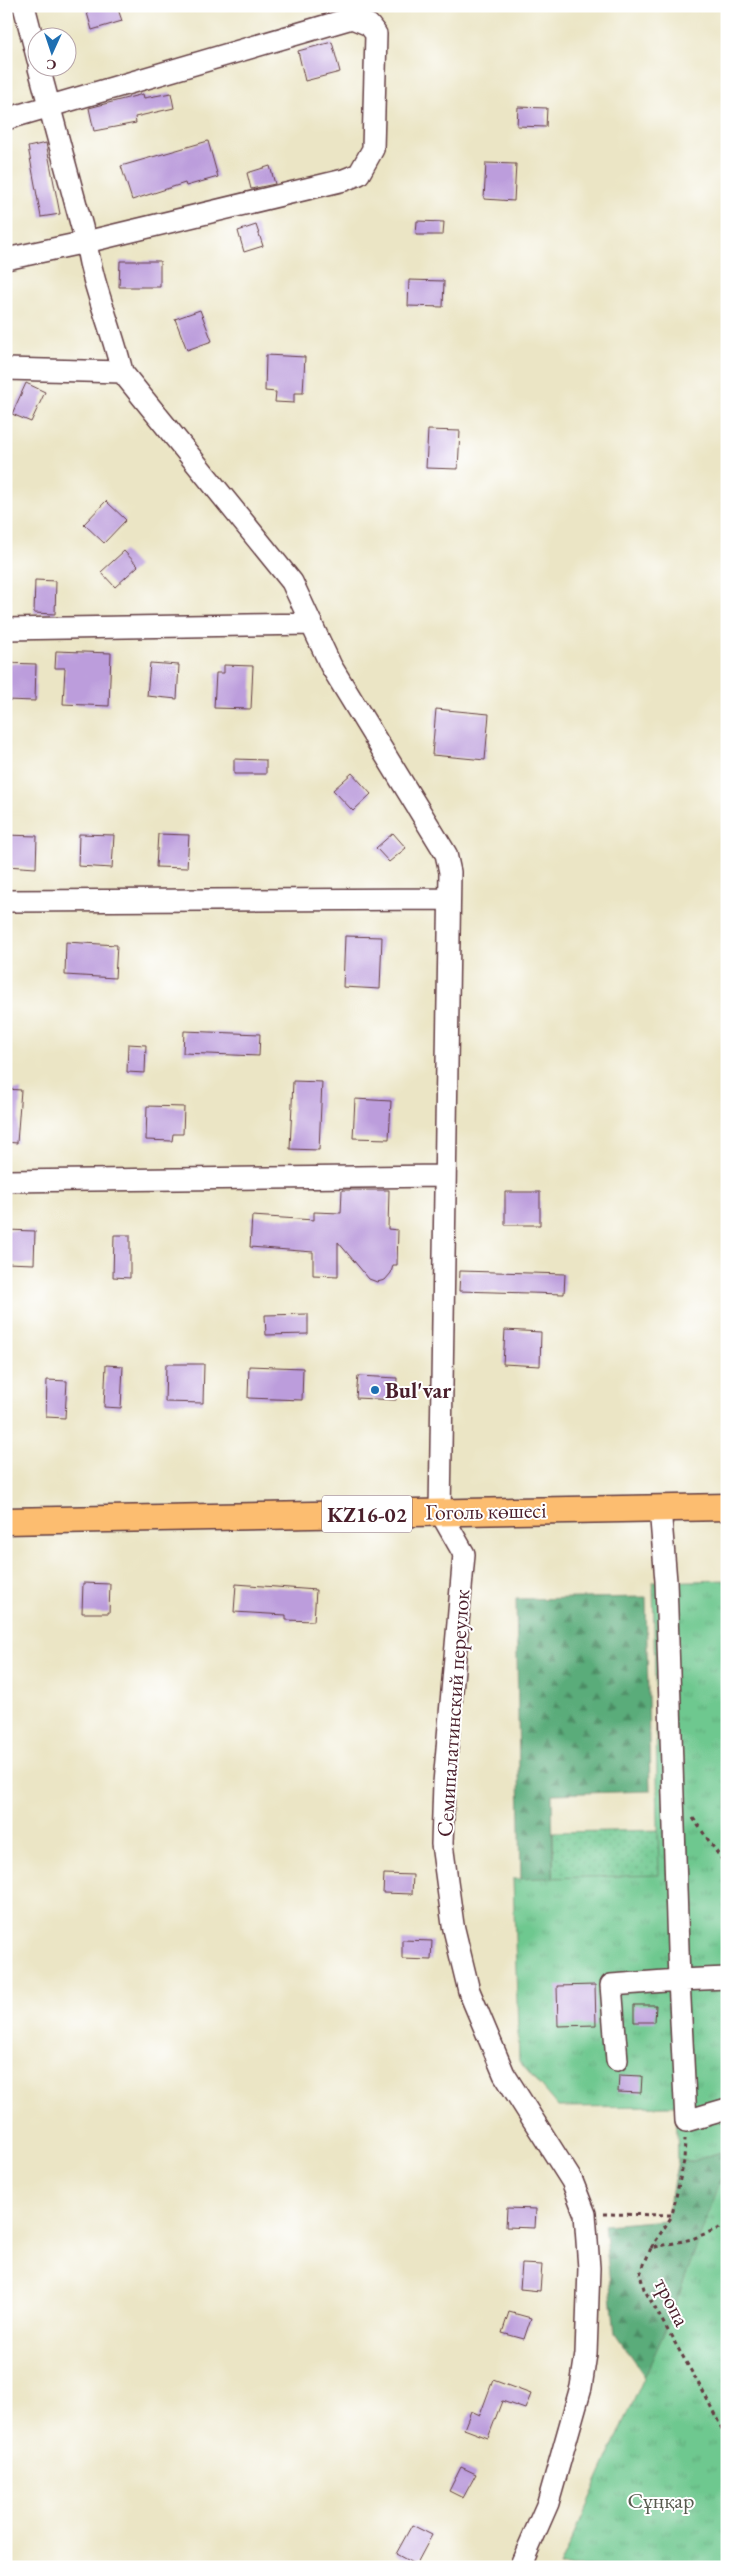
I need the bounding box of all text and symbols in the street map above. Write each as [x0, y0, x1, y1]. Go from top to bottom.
north arrow [28, 28, 78, 78]
text: С [46, 56, 57, 74]
place label: Bul'var [385, 1376, 452, 1405]
marker: Bul'var [369, 1384, 381, 1396]
street label: Гоголь көшесі [425, 1495, 547, 1527]
road number: KZ16-02 [322, 1496, 412, 1532]
street label: Семипалатинский переулок [430, 1588, 476, 1838]
street label: тропа [647, 2273, 697, 2332]
park label: Сұңқар [627, 2486, 695, 2515]

